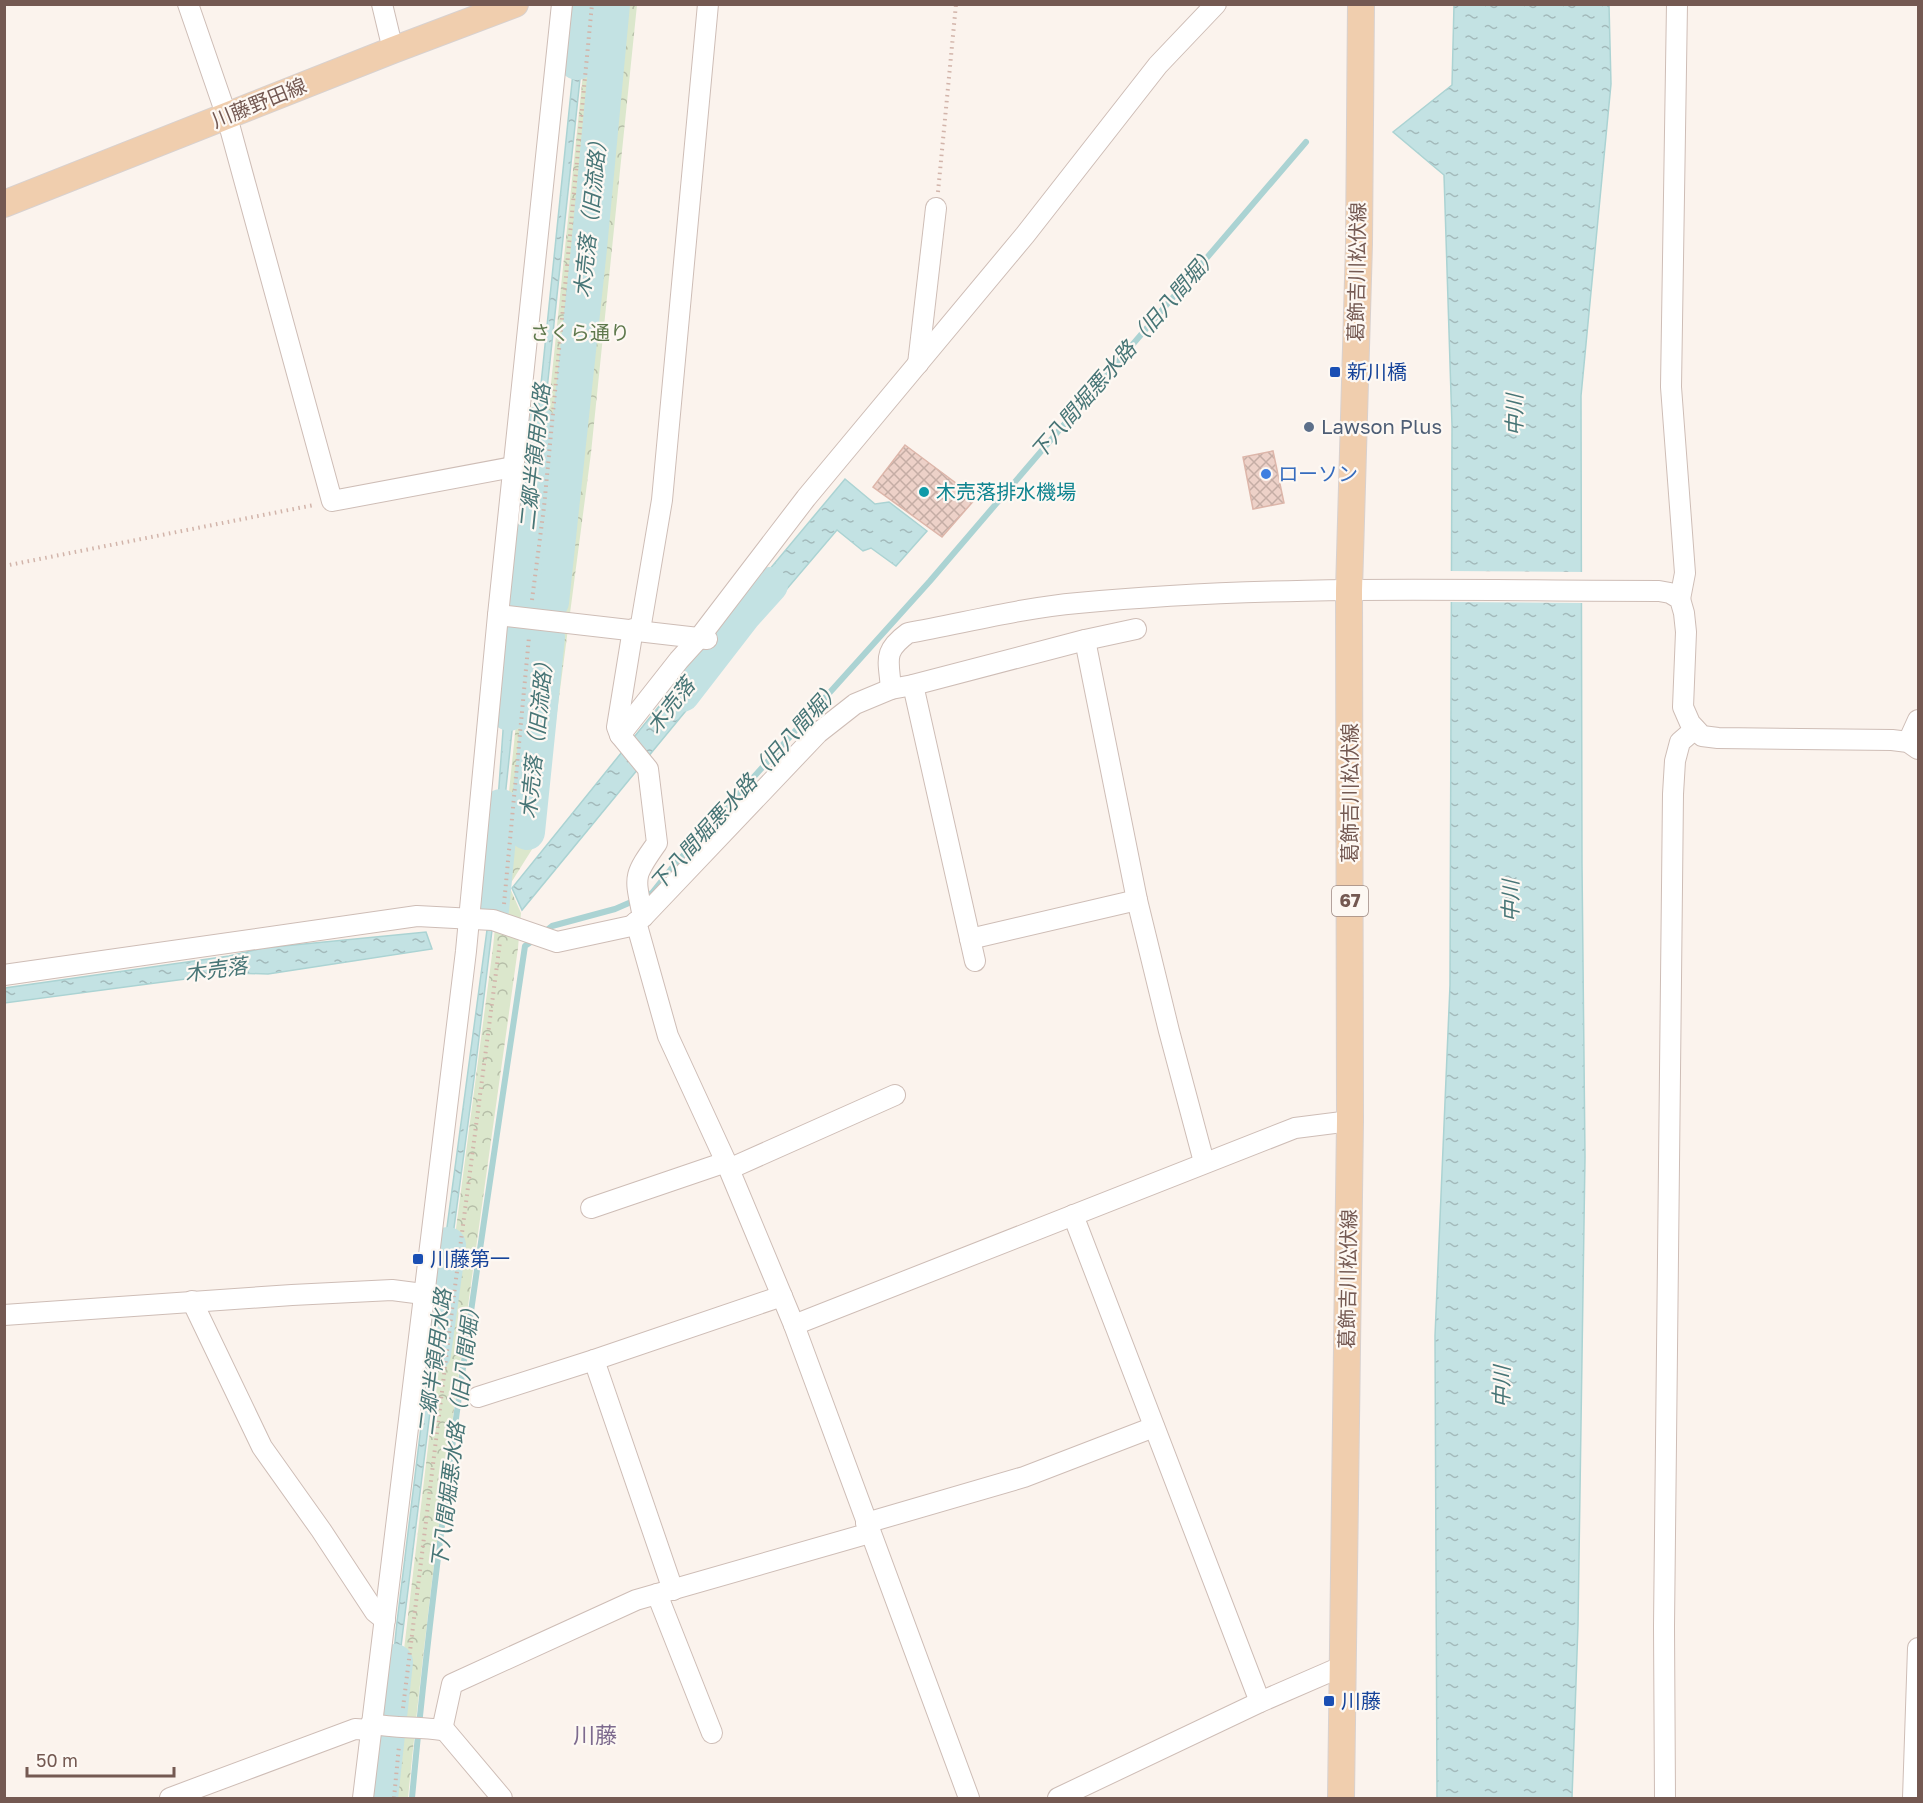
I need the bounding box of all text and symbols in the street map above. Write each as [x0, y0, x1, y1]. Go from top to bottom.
street label: 川藤野田線 [208, 72, 309, 132]
water label: 木売落（旧流路） [568, 129, 612, 299]
street label: 葛飾吉川松伏線 [1343, 202, 1369, 342]
water label: 下八間堀悪水路（旧八間堀） [1025, 241, 1224, 464]
park label: さくら通り [530, 320, 630, 344]
place label: 新川橋 [1347, 359, 1407, 383]
marker: 新川橋 [1328, 365, 1342, 379]
water label: 二郷半領用水路 [513, 380, 555, 531]
water label: 中川 [1501, 392, 1527, 436]
place label: Lawson Plus [1321, 414, 1442, 438]
marker: Lawson Plus [1302, 420, 1316, 434]
place label: ローソン [1278, 461, 1358, 485]
marker: ローソン [1259, 467, 1273, 481]
place label: 木売落排水機場 [936, 479, 1076, 503]
marker: 木売落排水機場 [917, 485, 931, 499]
water label: 木売落（旧流路） [514, 650, 558, 820]
water label: 木売落 [641, 670, 702, 738]
water label: 下八間堀悪水路（旧八間堀） [644, 675, 846, 895]
street label: 葛飾吉川松伏線 [1337, 723, 1361, 863]
water label: 中川 [1497, 878, 1523, 922]
road number: 67 [1332, 886, 1368, 916]
water label: 木売落 [183, 951, 252, 986]
street label: 葛飾吉川松伏線 [1334, 1209, 1360, 1349]
place label: 川藤第一 [430, 1246, 510, 1270]
marker: 川藤第一 [411, 1252, 425, 1266]
water label: 二郷半領用水路 [412, 1285, 456, 1436]
water label: 下八間堀悪水路（旧八間堀） [425, 1296, 485, 1570]
water label: 中川 [1488, 1364, 1514, 1408]
place label: 川藤 [1341, 1688, 1381, 1712]
marker: 川藤 [1322, 1694, 1336, 1708]
district label: 川藤 [573, 1721, 617, 1748]
scale bar [27, 1740, 174, 1778]
text: 50 m [36, 1749, 78, 1771]

